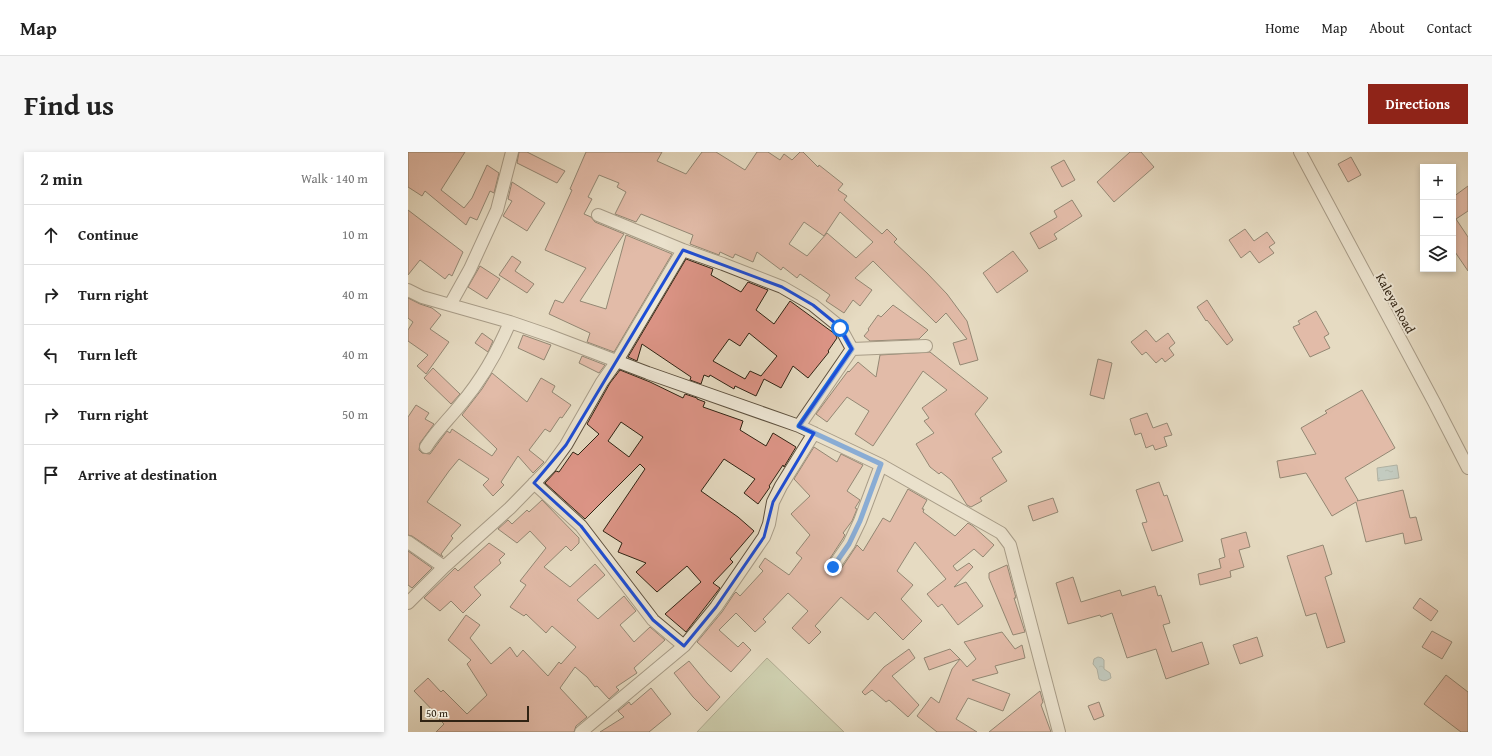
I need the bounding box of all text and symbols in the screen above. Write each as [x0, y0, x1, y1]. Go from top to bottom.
text: Map [20, 14, 57, 42]
text: Home [1265, 18, 1300, 38]
text: Map [1322, 18, 1347, 38]
text: About [1369, 18, 1405, 38]
text: Contact [1427, 18, 1472, 38]
text: Find us [24, 84, 114, 125]
button: Directions [1368, 84, 1468, 124]
map controls [1420, 164, 1456, 272]
button: + [1420, 164, 1456, 200]
text: 2 min [40, 166, 82, 191]
text: Walk · 140 m [301, 169, 368, 188]
button: − [1420, 200, 1456, 236]
icon: ahead [40, 224, 62, 246]
text: Continue [78, 224, 139, 245]
text: 10 m [342, 225, 368, 244]
button: layers [1420, 236, 1456, 272]
street label: Kaleya Road [1371, 270, 1420, 337]
icon: right [40, 284, 62, 306]
text: Turn right [78, 284, 149, 305]
text: 40 m [342, 285, 368, 304]
route start [831, 319, 849, 337]
icon: left [40, 344, 62, 366]
text: Turn left [78, 344, 137, 365]
text: 40 m [342, 345, 368, 364]
icon: right [40, 404, 62, 426]
text: Turn right [78, 404, 149, 425]
text: 50 m [342, 405, 368, 424]
icon: arrive [40, 464, 62, 486]
text: Arrive at destination [78, 464, 217, 485]
route end [824, 558, 842, 576]
scale bar [420, 704, 529, 723]
text: 50 m [426, 705, 448, 721]

